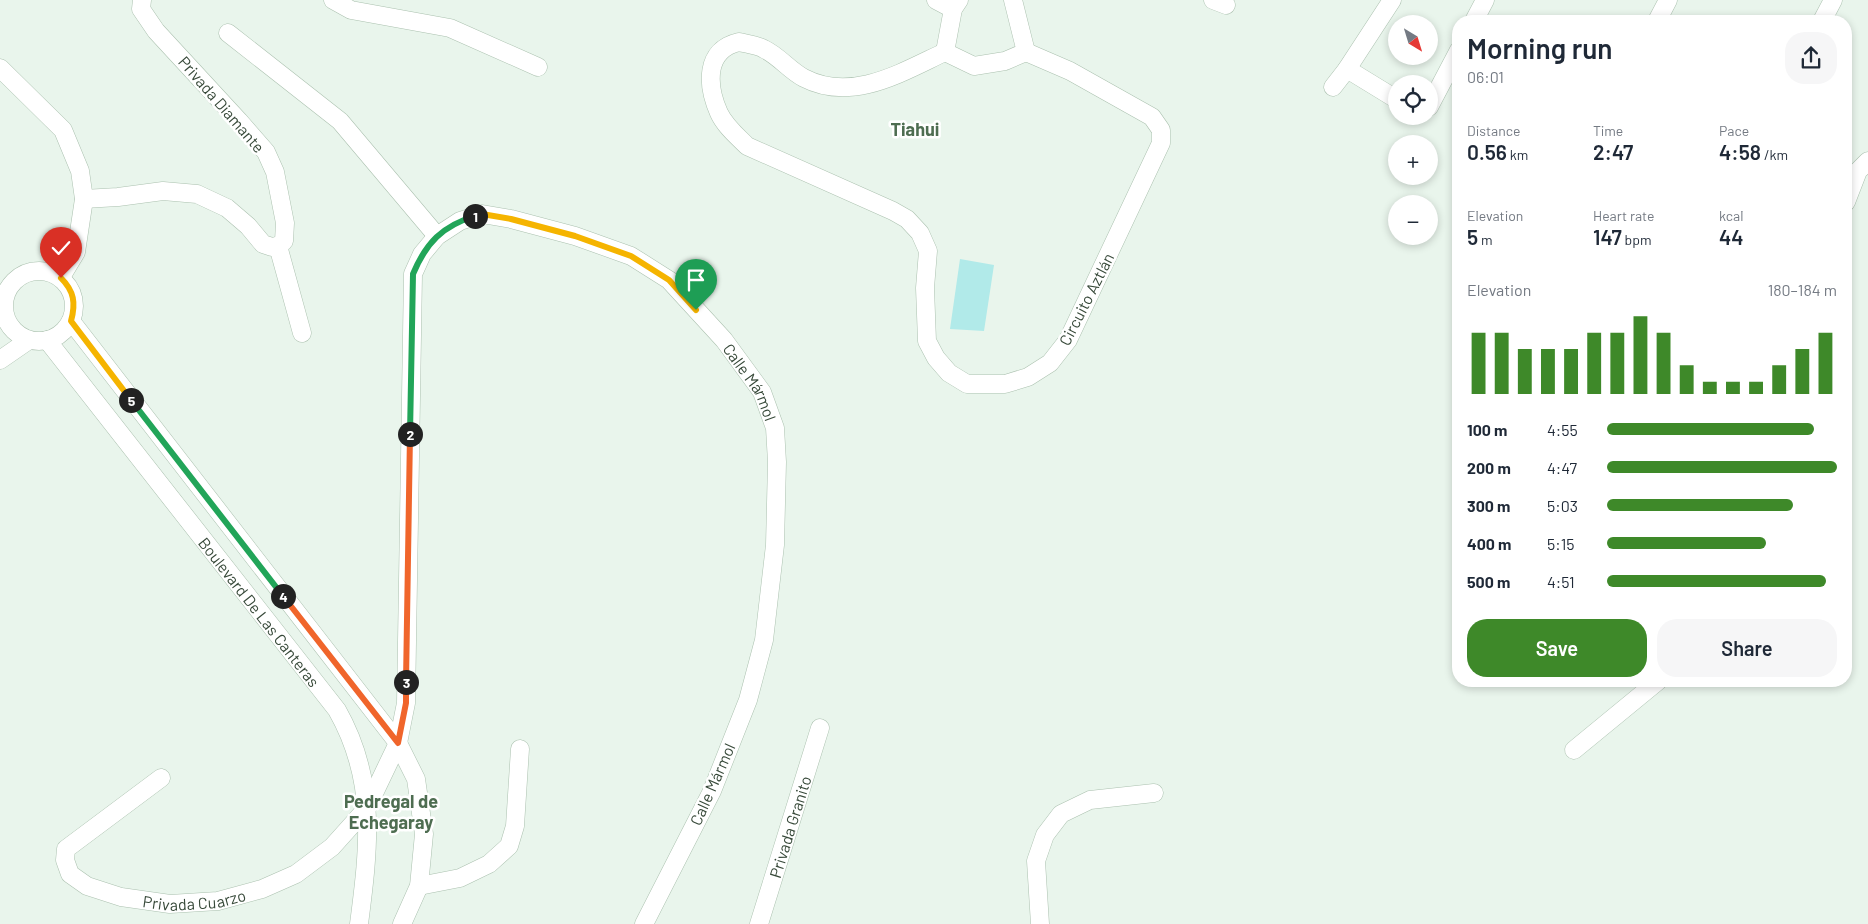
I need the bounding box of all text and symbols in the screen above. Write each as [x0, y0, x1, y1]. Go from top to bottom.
north arrow [1388, 15, 1438, 65]
map controls [1388, 15, 1438, 245]
text: Morning run [1467, 31, 1613, 65]
button: share [1785, 32, 1837, 84]
street label: Privada Diamante [175, 52, 269, 156]
text: 06:01 [1467, 67, 1504, 86]
button: locate [1388, 75, 1438, 125]
district label: Tiahui [891, 118, 939, 140]
text: Distance [1467, 122, 1520, 139]
text: Time [1593, 122, 1623, 139]
text: Pace [1719, 122, 1749, 139]
button: + [1388, 135, 1438, 185]
text: 0.56 [1467, 139, 1507, 164]
text: 2:47 [1593, 139, 1633, 164]
text: 4:58 [1719, 139, 1761, 164]
text: km [1507, 146, 1528, 163]
text: /km [1761, 146, 1788, 163]
button: − [1388, 195, 1438, 245]
pin: 1 [462, 204, 488, 228]
text: Elevation [1467, 207, 1523, 224]
text: Heart rate [1593, 207, 1654, 224]
text: kcal [1719, 207, 1743, 224]
text: 1 [473, 208, 478, 225]
text: 5 [1467, 224, 1478, 249]
text: 147 [1593, 224, 1622, 249]
text: 44 [1719, 224, 1744, 249]
pin [40, 227, 82, 278]
text: m [1478, 231, 1493, 248]
text: bpm [1622, 231, 1652, 248]
icon: check [47, 234, 75, 262]
street label: Circuito Aztlán [1055, 250, 1117, 348]
pin [675, 259, 717, 310]
icon: arrive [682, 266, 710, 294]
text: Elevation [1467, 280, 1531, 299]
text: 180–184 m [1768, 280, 1837, 299]
street label: Calle Mármol [720, 339, 781, 423]
pin: 5 [118, 388, 144, 412]
text: 5 [128, 392, 135, 409]
text: 100 m [1467, 420, 1507, 439]
text: 4:55 [1547, 420, 1578, 439]
pin: 2 [398, 422, 422, 446]
text: 2 [407, 426, 414, 443]
text: 200 m [1467, 458, 1511, 477]
text: 4:47 [1547, 458, 1577, 477]
text: 300 m [1467, 496, 1510, 515]
text: 5:03 [1547, 496, 1578, 515]
street label: Boulevard De Las Canteras [195, 533, 324, 690]
text: 400 m [1467, 534, 1511, 553]
text: 5:15 [1547, 534, 1574, 553]
text: 500 m [1467, 572, 1510, 591]
text: 4:51 [1547, 572, 1575, 591]
pin: 4 [270, 584, 296, 608]
text: 4 [279, 588, 288, 605]
button: Save [1467, 619, 1647, 677]
button: Share [1657, 619, 1837, 677]
pin: 3 [394, 670, 418, 694]
text: 3 [403, 674, 410, 691]
street label: Calle Mármol [685, 740, 739, 828]
street label: Privada Granito [764, 773, 814, 880]
district label: Pedregal de Echegaray [344, 790, 438, 833]
street label: Privada Cuarzo [142, 884, 248, 914]

